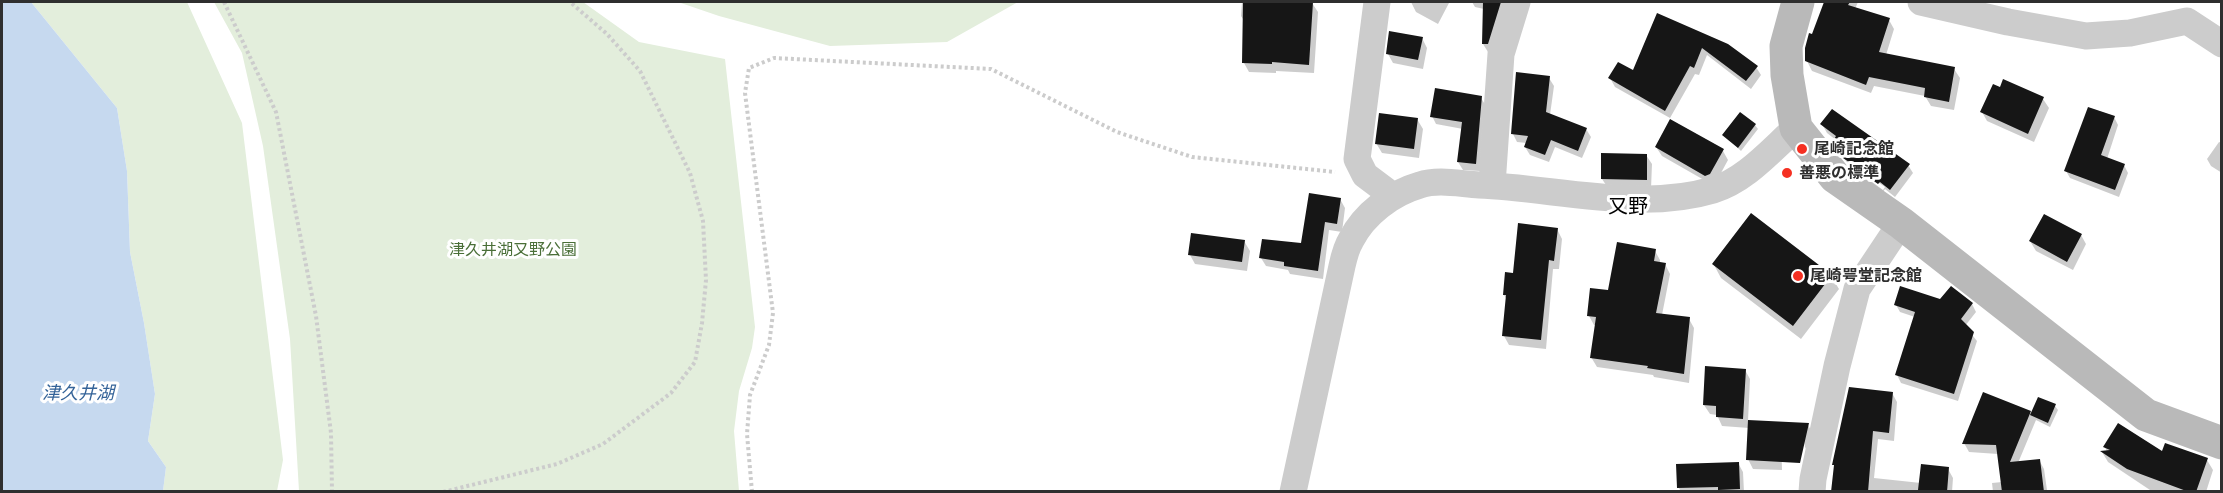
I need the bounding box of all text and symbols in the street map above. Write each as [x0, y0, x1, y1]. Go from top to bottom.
place label: 尾崎記念館 [1814, 139, 1894, 159]
marker: 尾崎記念館 [1795, 142, 1809, 156]
place label: 善悪の標準 [1799, 163, 1879, 183]
marker: 善悪の標準 [1780, 166, 1794, 180]
district label: 又野 [1608, 195, 1648, 219]
park label: 津久井湖又野公園 [449, 240, 577, 260]
place label: 尾崎咢堂記念館 [1810, 266, 1922, 286]
marker: 尾崎咢堂記念館 [1791, 269, 1805, 283]
water label: 津久井湖 [42, 383, 114, 405]

